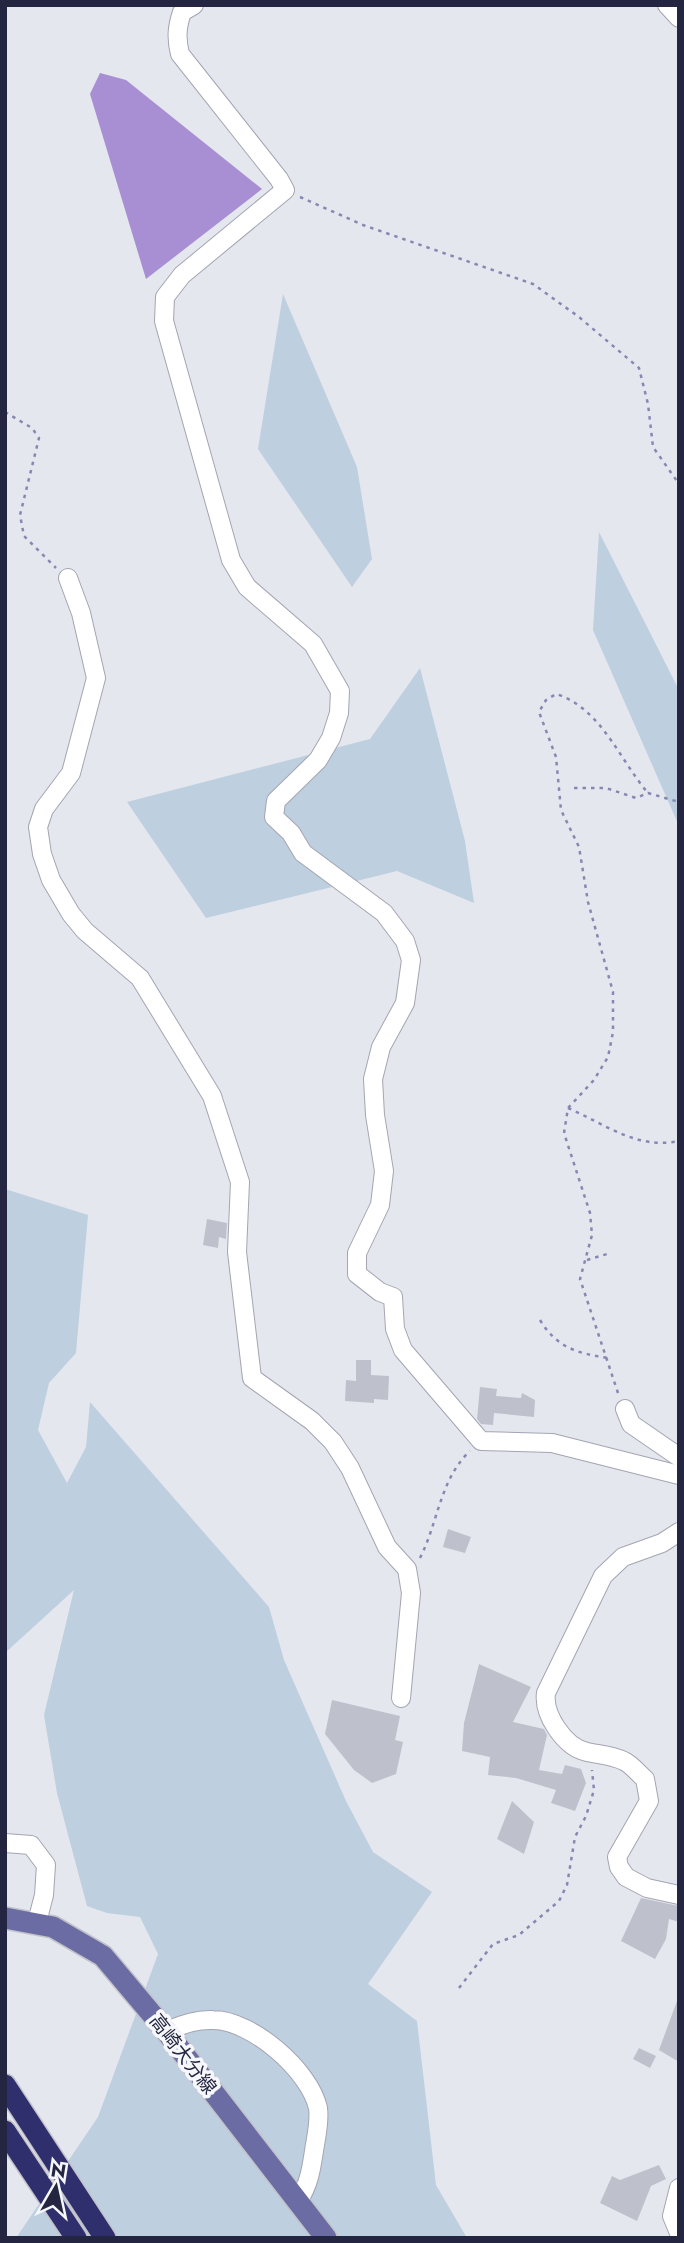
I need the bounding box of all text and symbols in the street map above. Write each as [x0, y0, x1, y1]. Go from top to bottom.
street label: 高崎大分線 [143, 2008, 223, 2100]
north arrow [21, 2152, 91, 2222]
text: N [49, 2156, 68, 2185]

